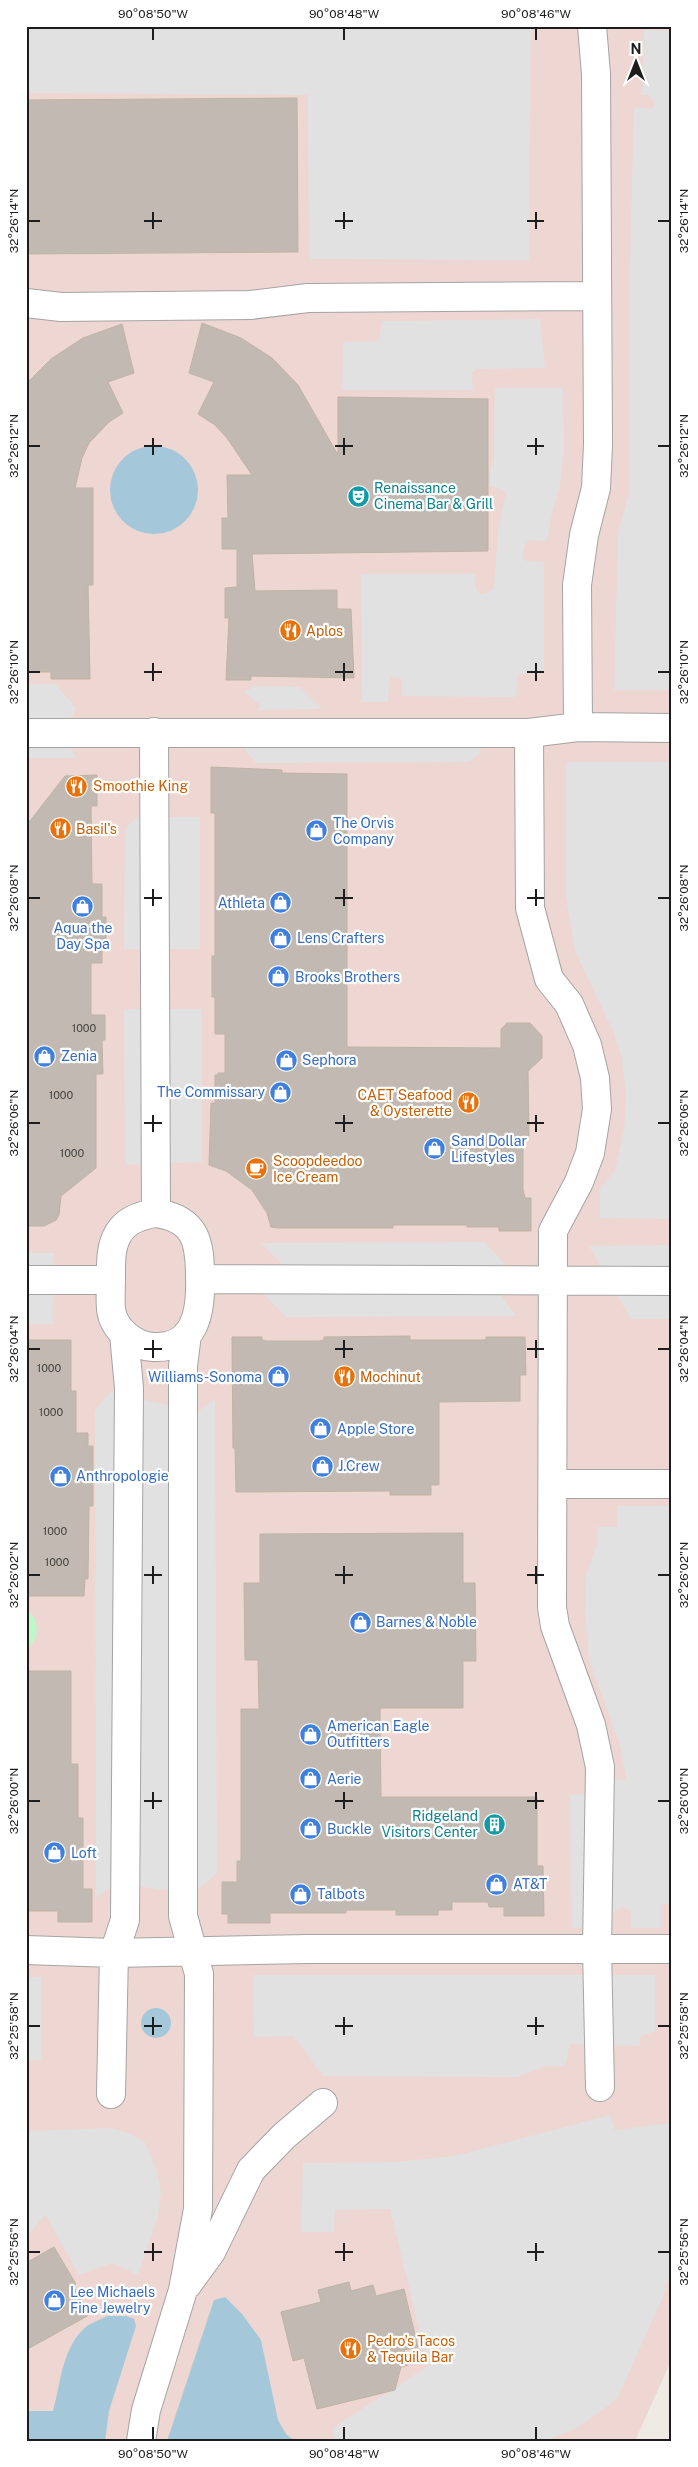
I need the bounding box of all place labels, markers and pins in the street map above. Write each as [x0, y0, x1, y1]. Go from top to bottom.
place label: Renaissance Cinema Bar & Grill [374, 480, 493, 512]
theatre icon: Renaissance Cinema Bar & Grill [346, 484, 370, 508]
restaurant icon: Aplos [278, 619, 302, 643]
place label: Aplos [306, 623, 343, 639]
restaurant icon: Smoothie King [65, 774, 89, 798]
place label: Smoothie King [93, 778, 188, 794]
place label: The Orvis Company [333, 815, 394, 847]
restaurant icon: Basil's [48, 817, 72, 841]
shop icon: The Orvis Company [305, 819, 329, 843]
place label: Basil's [76, 821, 117, 837]
shop icon: Athleta [269, 891, 293, 915]
shop icon: Aqua the Day Spa [71, 894, 95, 918]
place label: Athleta [218, 895, 265, 911]
place label: Aqua the Day Spa [54, 920, 112, 952]
shop icon: Lens Crafters [269, 926, 293, 950]
place label: Lens Crafters [297, 930, 384, 946]
shop icon: Brooks Brothers [267, 965, 291, 989]
place label: Brooks Brothers [295, 969, 400, 985]
shop icon: Zenia [33, 1044, 57, 1068]
place label: Zenia [61, 1048, 97, 1064]
shop icon: Sephora [274, 1048, 298, 1072]
place label: Sephora [302, 1052, 357, 1068]
shop icon: The Commissary [269, 1080, 293, 1104]
place label: The Commissary [157, 1084, 266, 1100]
place label: CAET Seafood & Oysterette [358, 1087, 452, 1119]
restaurant icon: CAET Seafood & Oysterette [456, 1091, 480, 1115]
place label: Sand Dollar Lifestyles [451, 1133, 527, 1165]
shop icon: Sand Dollar Lifestyles [423, 1137, 447, 1161]
place label: Scoopdeedoo Ice Cream [273, 1153, 363, 1185]
cafe icon: Scoopdeedoo Ice Cream [245, 1157, 269, 1181]
shop icon: Williams-Sonoma [266, 1365, 290, 1389]
restaurant icon: Mochinut [332, 1365, 356, 1389]
place label: Williams-Sonoma [148, 1369, 262, 1385]
place label: Mochinut [360, 1369, 421, 1385]
shop icon: Apple Store [309, 1417, 333, 1441]
place label: Apple Store [337, 1421, 414, 1437]
shop icon: J.Crew [310, 1454, 334, 1478]
place label: J.Crew [338, 1458, 380, 1474]
shop icon: Anthropologie [48, 1464, 72, 1488]
place label: Anthropologie [76, 1468, 169, 1484]
shop icon: Barnes & Noble [348, 1610, 372, 1634]
place label: Barnes & Noble [376, 1614, 477, 1630]
place label: American Eagle Outfitters [327, 1718, 430, 1750]
shop icon: American Eagle Outfitters [299, 1722, 323, 1746]
shop icon: Aerie [299, 1767, 323, 1791]
place label: Aerie [327, 1771, 362, 1787]
place label: Ridgeland Visitors Center [382, 1808, 478, 1840]
building icon: Ridgeland Visitors Center [482, 1812, 506, 1836]
shop icon: Buckle [299, 1817, 323, 1841]
place label: Buckle [327, 1821, 372, 1837]
shop icon: Loft [43, 1841, 67, 1865]
place label: Loft [71, 1845, 97, 1861]
shop icon: AT&T [485, 1872, 509, 1896]
place label: AT&T [513, 1876, 547, 1892]
shop icon: Talbots [289, 1882, 313, 1906]
place label: Talbots [317, 1886, 365, 1902]
place label: Lee Michaels Fine Jewelry [70, 2284, 155, 2316]
shop icon: Lee Michaels Fine Jewelry [42, 2288, 66, 2312]
place label: Pedro's Tacos & Tequila Bar [367, 2333, 455, 2365]
restaurant icon: Pedro's Tacos & Tequila Bar [339, 2337, 363, 2361]

